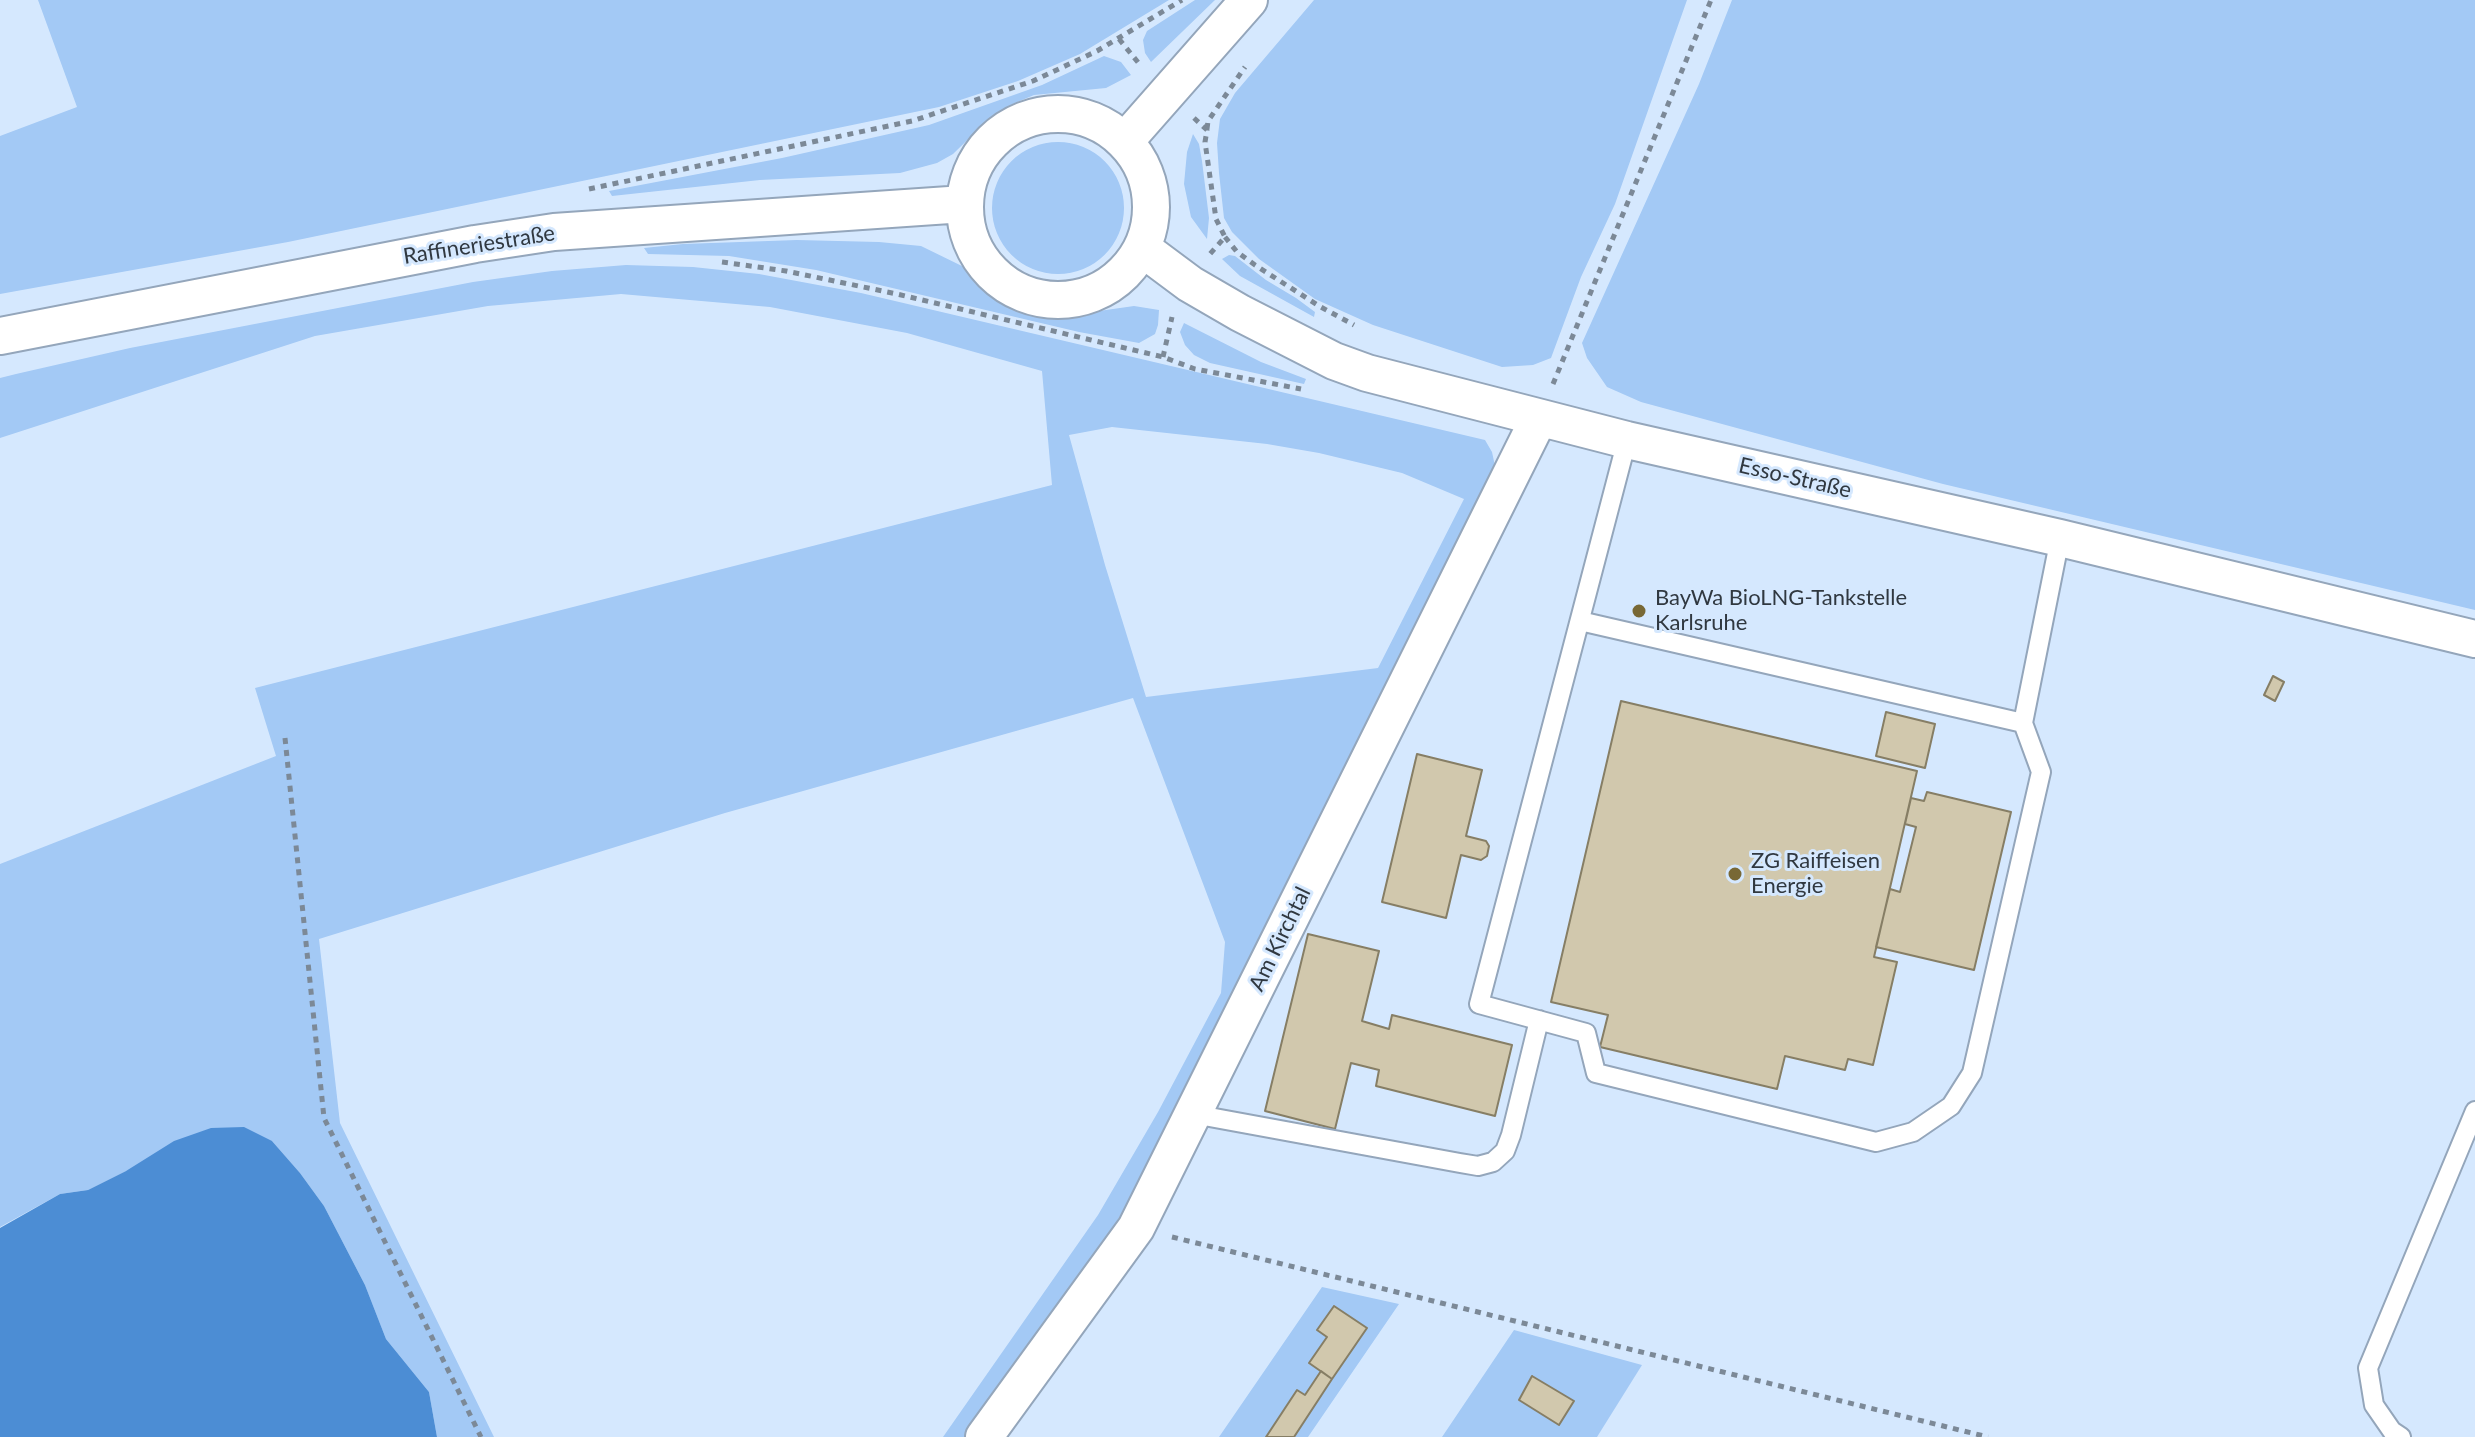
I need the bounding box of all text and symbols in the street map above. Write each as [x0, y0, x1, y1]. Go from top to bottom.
street label: Raffineriestraße [401, 220, 557, 270]
street label: Esso-Straße [1736, 452, 1854, 504]
place label: BayWa BioLNG-Tankstelle Karlsruhe [1655, 585, 1907, 636]
marker: BayWa BioLNG-Tankstelle Karlsruhe [1630, 602, 1648, 620]
place label: ZG Raiffeisen Energie [1751, 848, 1880, 900]
marker: ZG Raiffeisen Energie [1726, 865, 1744, 883]
street label: Am Kirchtal [1243, 883, 1317, 995]

